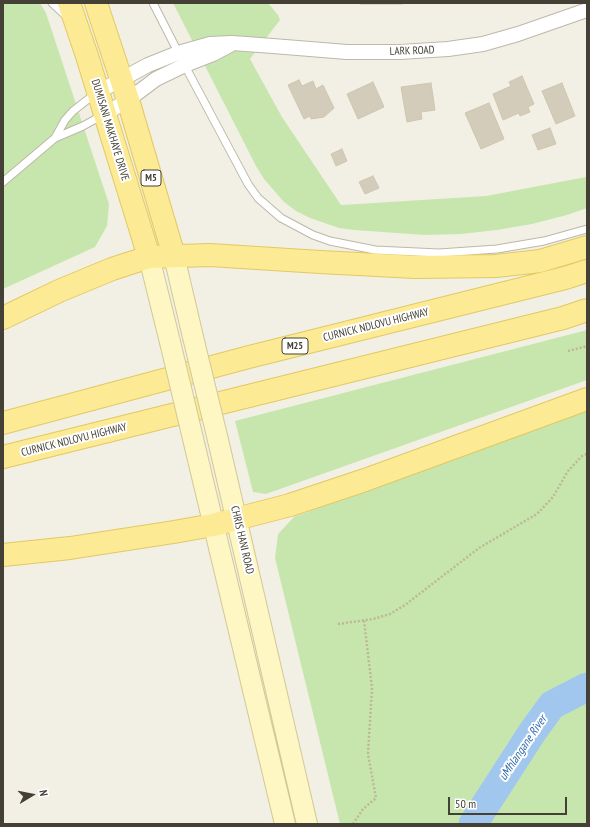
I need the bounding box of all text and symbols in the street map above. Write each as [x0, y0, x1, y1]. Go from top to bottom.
street label: LARK ROAD [389, 44, 435, 58]
street label: DUMISANI MAKHAYE DRIVE [88, 78, 132, 182]
road number: M5 [141, 170, 161, 186]
street label: CURNICK NDLOVU HIGHWAY [322, 305, 430, 345]
road number: M25 [282, 338, 308, 354]
street label: CURNICK NDLOVU HIGHWAY [20, 420, 128, 460]
street label: CHRIS HANI ROAD [228, 505, 256, 575]
water label: uMhlangane River [496, 713, 550, 783]
north arrow [12, 775, 52, 815]
text: N [36, 789, 51, 797]
scale bar [450, 789, 569, 815]
text: 50 m [455, 796, 476, 811]

